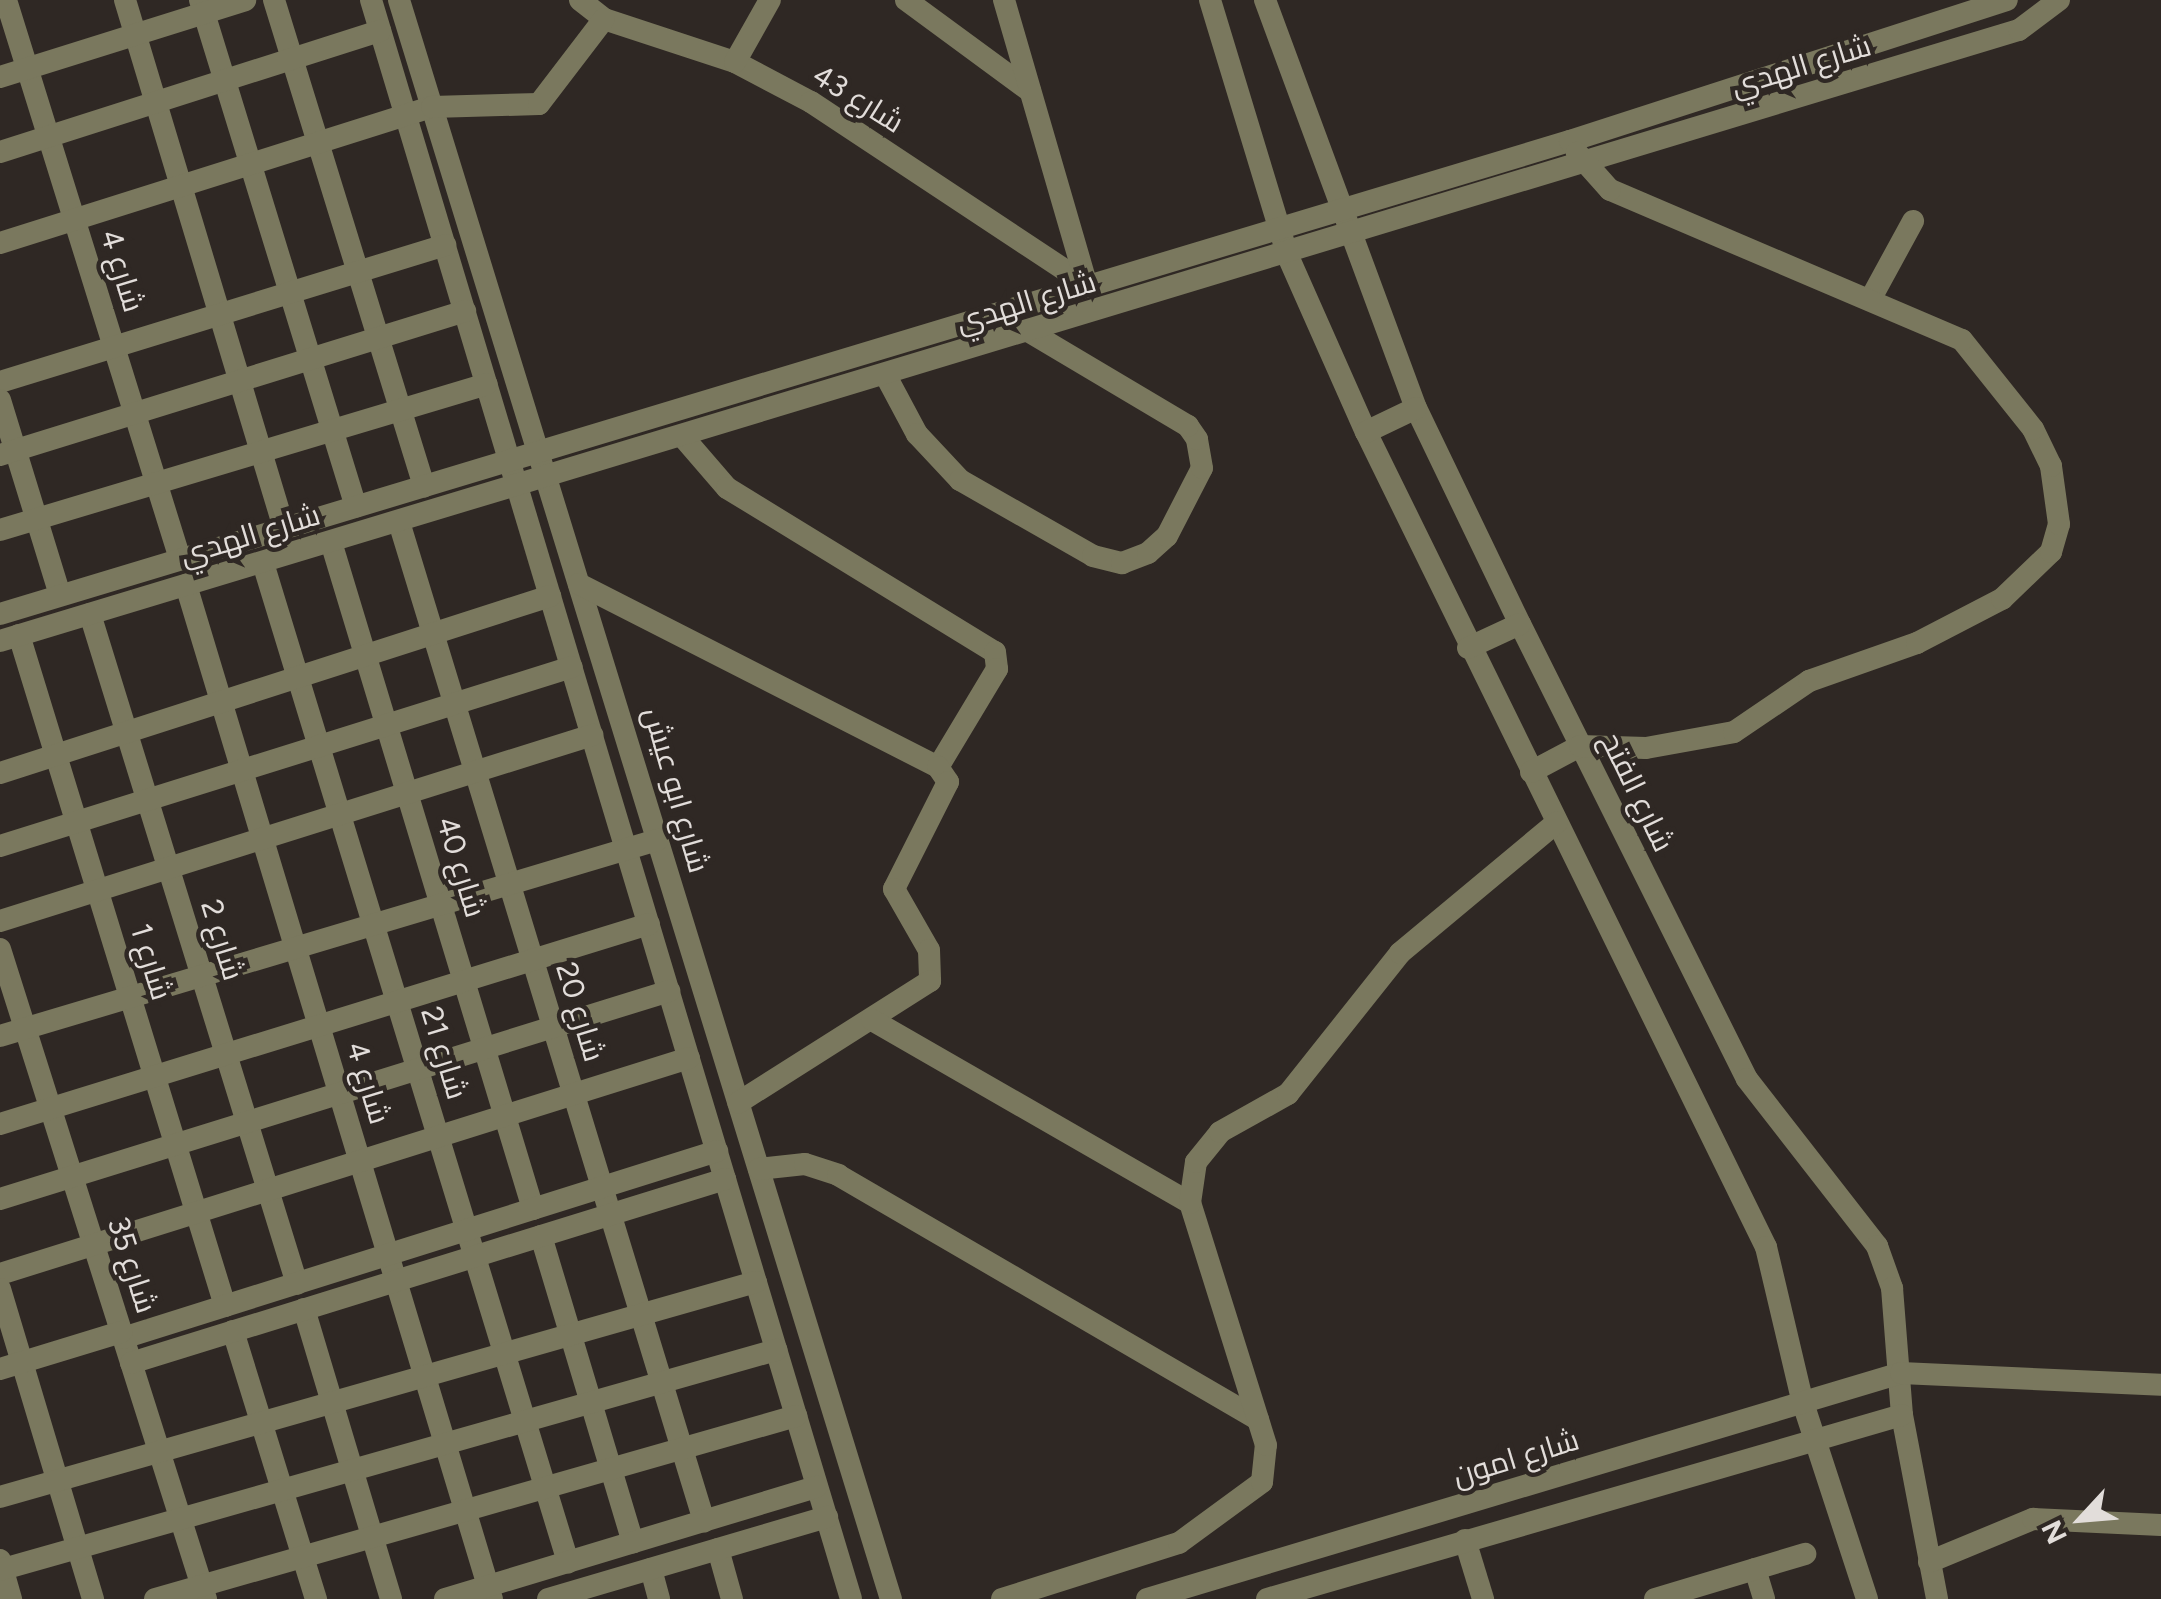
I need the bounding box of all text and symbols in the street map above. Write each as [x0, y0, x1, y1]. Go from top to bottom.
street label: شارع الهدي [1727, 28, 1875, 104]
street label: شارع 43 [806, 57, 910, 141]
street label: شارع 4 [92, 226, 152, 316]
street label: شارع الهدي [952, 264, 1100, 340]
street label: شارع الهدي [176, 497, 324, 573]
street label: شارع ابو عيش [635, 703, 717, 877]
street label: شارع الفتح [1593, 726, 1681, 858]
street label: شارع 40 [429, 812, 493, 922]
street label: شارع 2 [193, 895, 251, 985]
street label: شارع 1 [122, 919, 180, 1005]
street label: شارع 20 [548, 958, 612, 1066]
street label: شارع 21 [413, 1002, 475, 1104]
street label: شارع 4 [338, 1038, 398, 1128]
street label: شارع 35 [100, 1212, 164, 1318]
street label: شارع امون [1448, 1422, 1584, 1494]
north arrow [2031, 1469, 2131, 1569]
text: N [2034, 1515, 2074, 1549]

